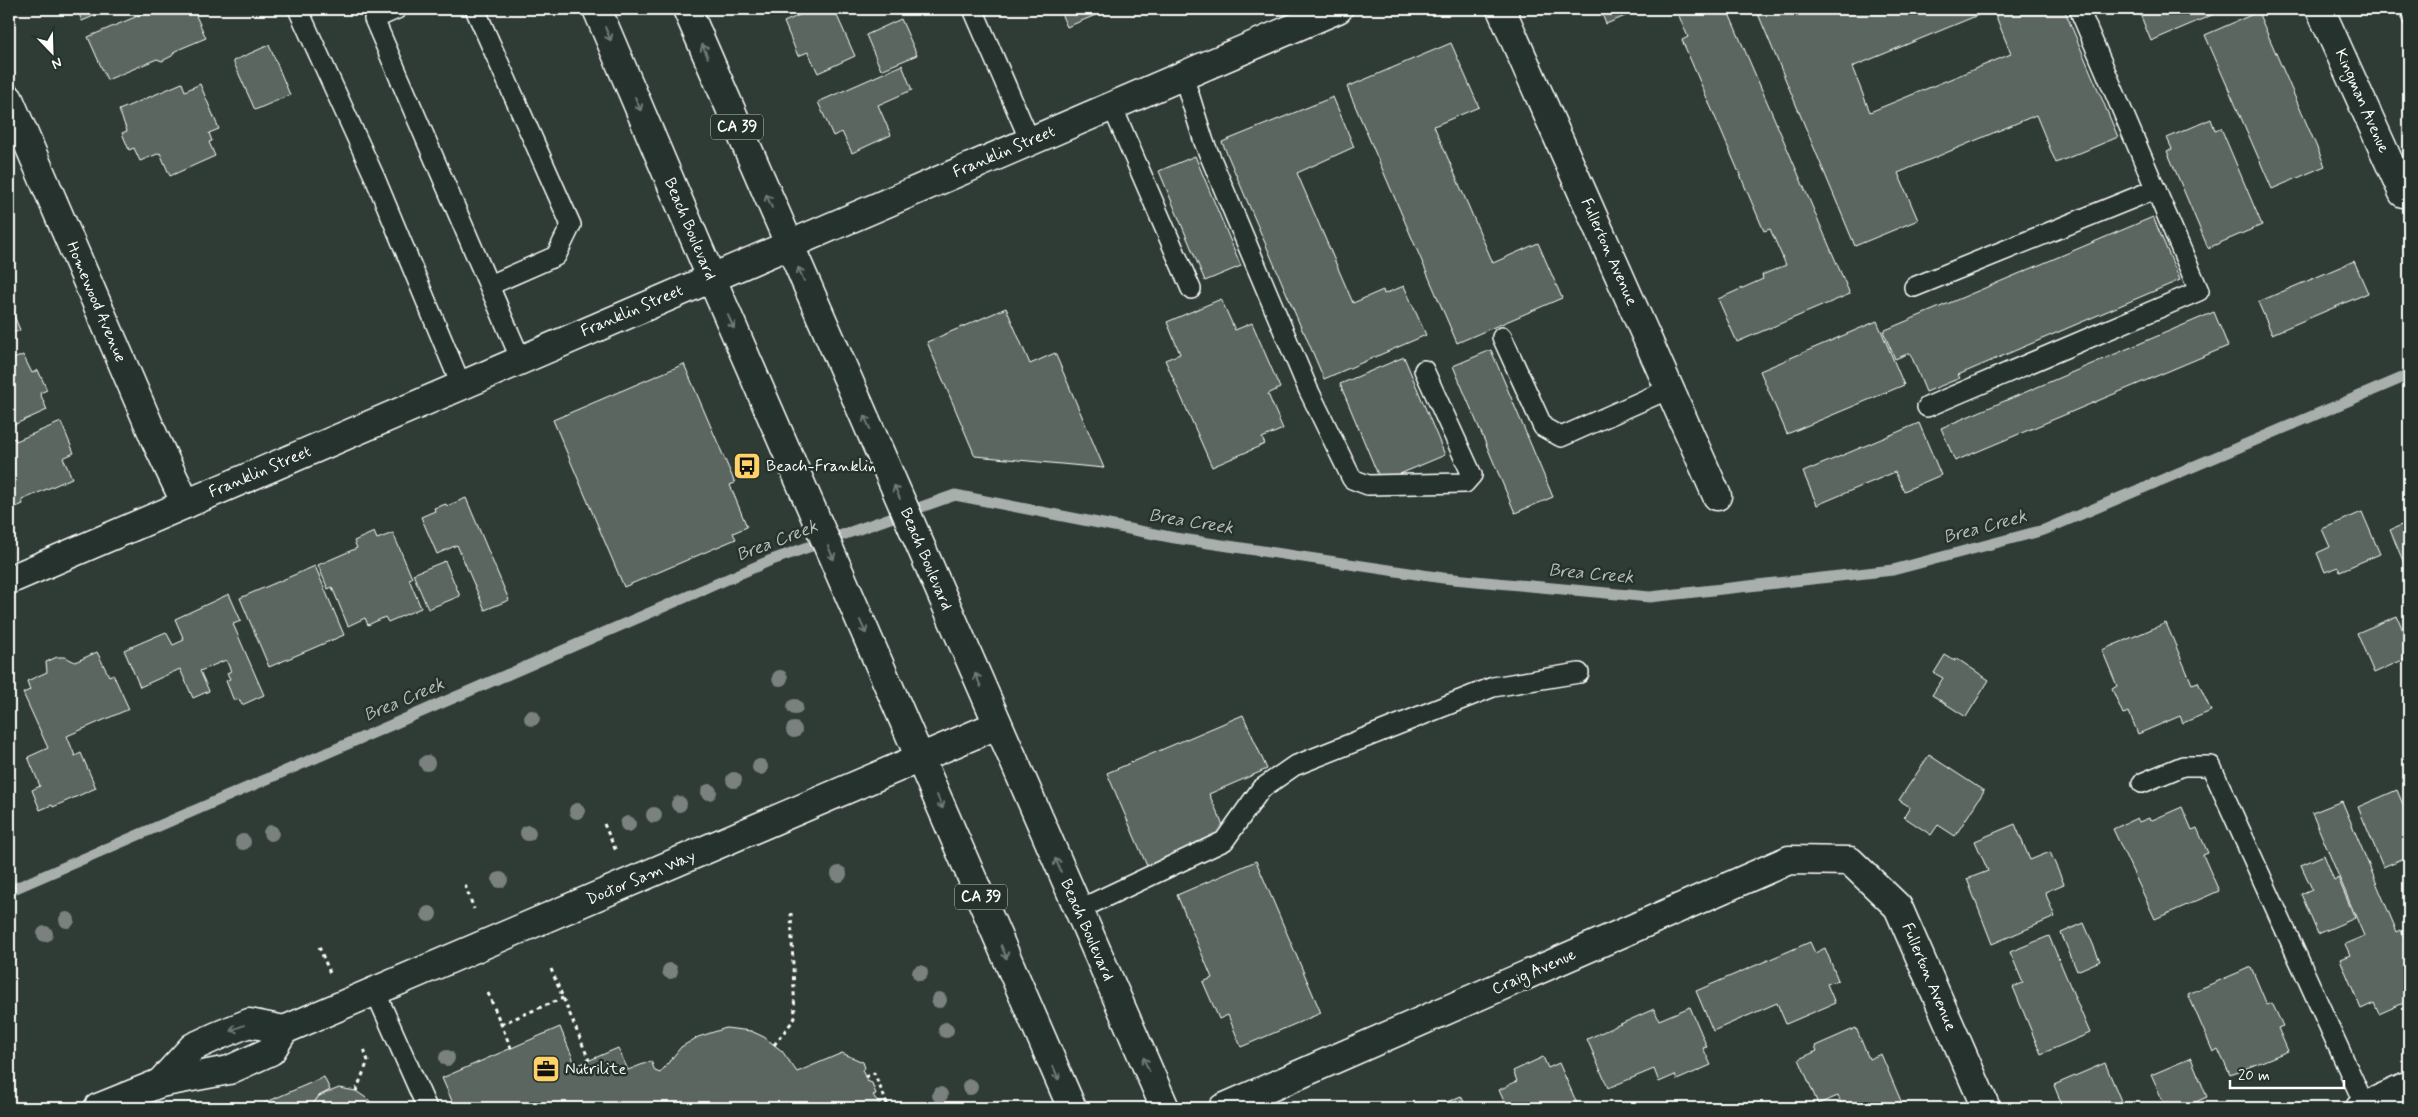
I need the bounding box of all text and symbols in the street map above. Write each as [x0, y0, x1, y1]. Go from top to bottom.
one-way arrow [603, 26, 613, 41]
north arrow [28, 28, 78, 78]
one-way arrow [699, 44, 709, 59]
street label: Kingman Avenue [2329, 46, 2394, 157]
text: N [49, 53, 64, 73]
one-way arrow [633, 96, 643, 111]
road number: CA 39 [711, 114, 763, 140]
street label: Franklin Street [950, 121, 1058, 183]
street label: Beach Boulevard [659, 175, 721, 283]
one-way arrow [763, 193, 772, 208]
street label: Fullerton Avenue [1576, 195, 1642, 309]
street label: Homewood Avenue [61, 238, 131, 366]
one-way arrow [795, 267, 805, 282]
street label: Franklin Street [578, 280, 686, 342]
one-way arrow [726, 314, 736, 329]
one-way arrow [861, 415, 871, 430]
street label: Franklin Street [206, 441, 314, 503]
bus stop icon: Beach-Franklin [732, 451, 762, 481]
place label: Beach-Franklin [766, 456, 876, 477]
one-way arrow [892, 485, 902, 500]
water label: Brea Creek [1147, 503, 1235, 541]
water label: Brea Creek [1941, 504, 2029, 550]
street label: Beach Boulevard [895, 505, 957, 613]
water label: Brea Creek [733, 514, 821, 568]
one-way arrow [827, 545, 837, 560]
water label: Brea Creek [1547, 558, 1635, 590]
one-way arrow [859, 619, 869, 634]
water label: Brea Creek [360, 672, 448, 728]
one-way arrow [972, 673, 982, 688]
one-way arrow [936, 795, 945, 810]
street label: Doctor Sam Way [583, 846, 699, 910]
one-way arrow [1052, 858, 1062, 873]
street label: Beach Boulevard [1055, 876, 1119, 984]
road number: CA 39 [955, 884, 1007, 910]
street label: Fullerton Avenue [1897, 920, 1961, 1034]
one-way arrow [1000, 944, 1010, 959]
street label: Craig Avenue [1489, 944, 1580, 1001]
one-way arrow [230, 1023, 245, 1033]
office icon: Nutrilite [531, 1054, 561, 1084]
one-way arrow [1140, 1057, 1150, 1072]
scale bar [2230, 1057, 2344, 1089]
place label: Nutrilite [565, 1059, 626, 1080]
one-way arrow [1053, 1065, 1062, 1080]
text: 20 m [2238, 1066, 2270, 1086]

